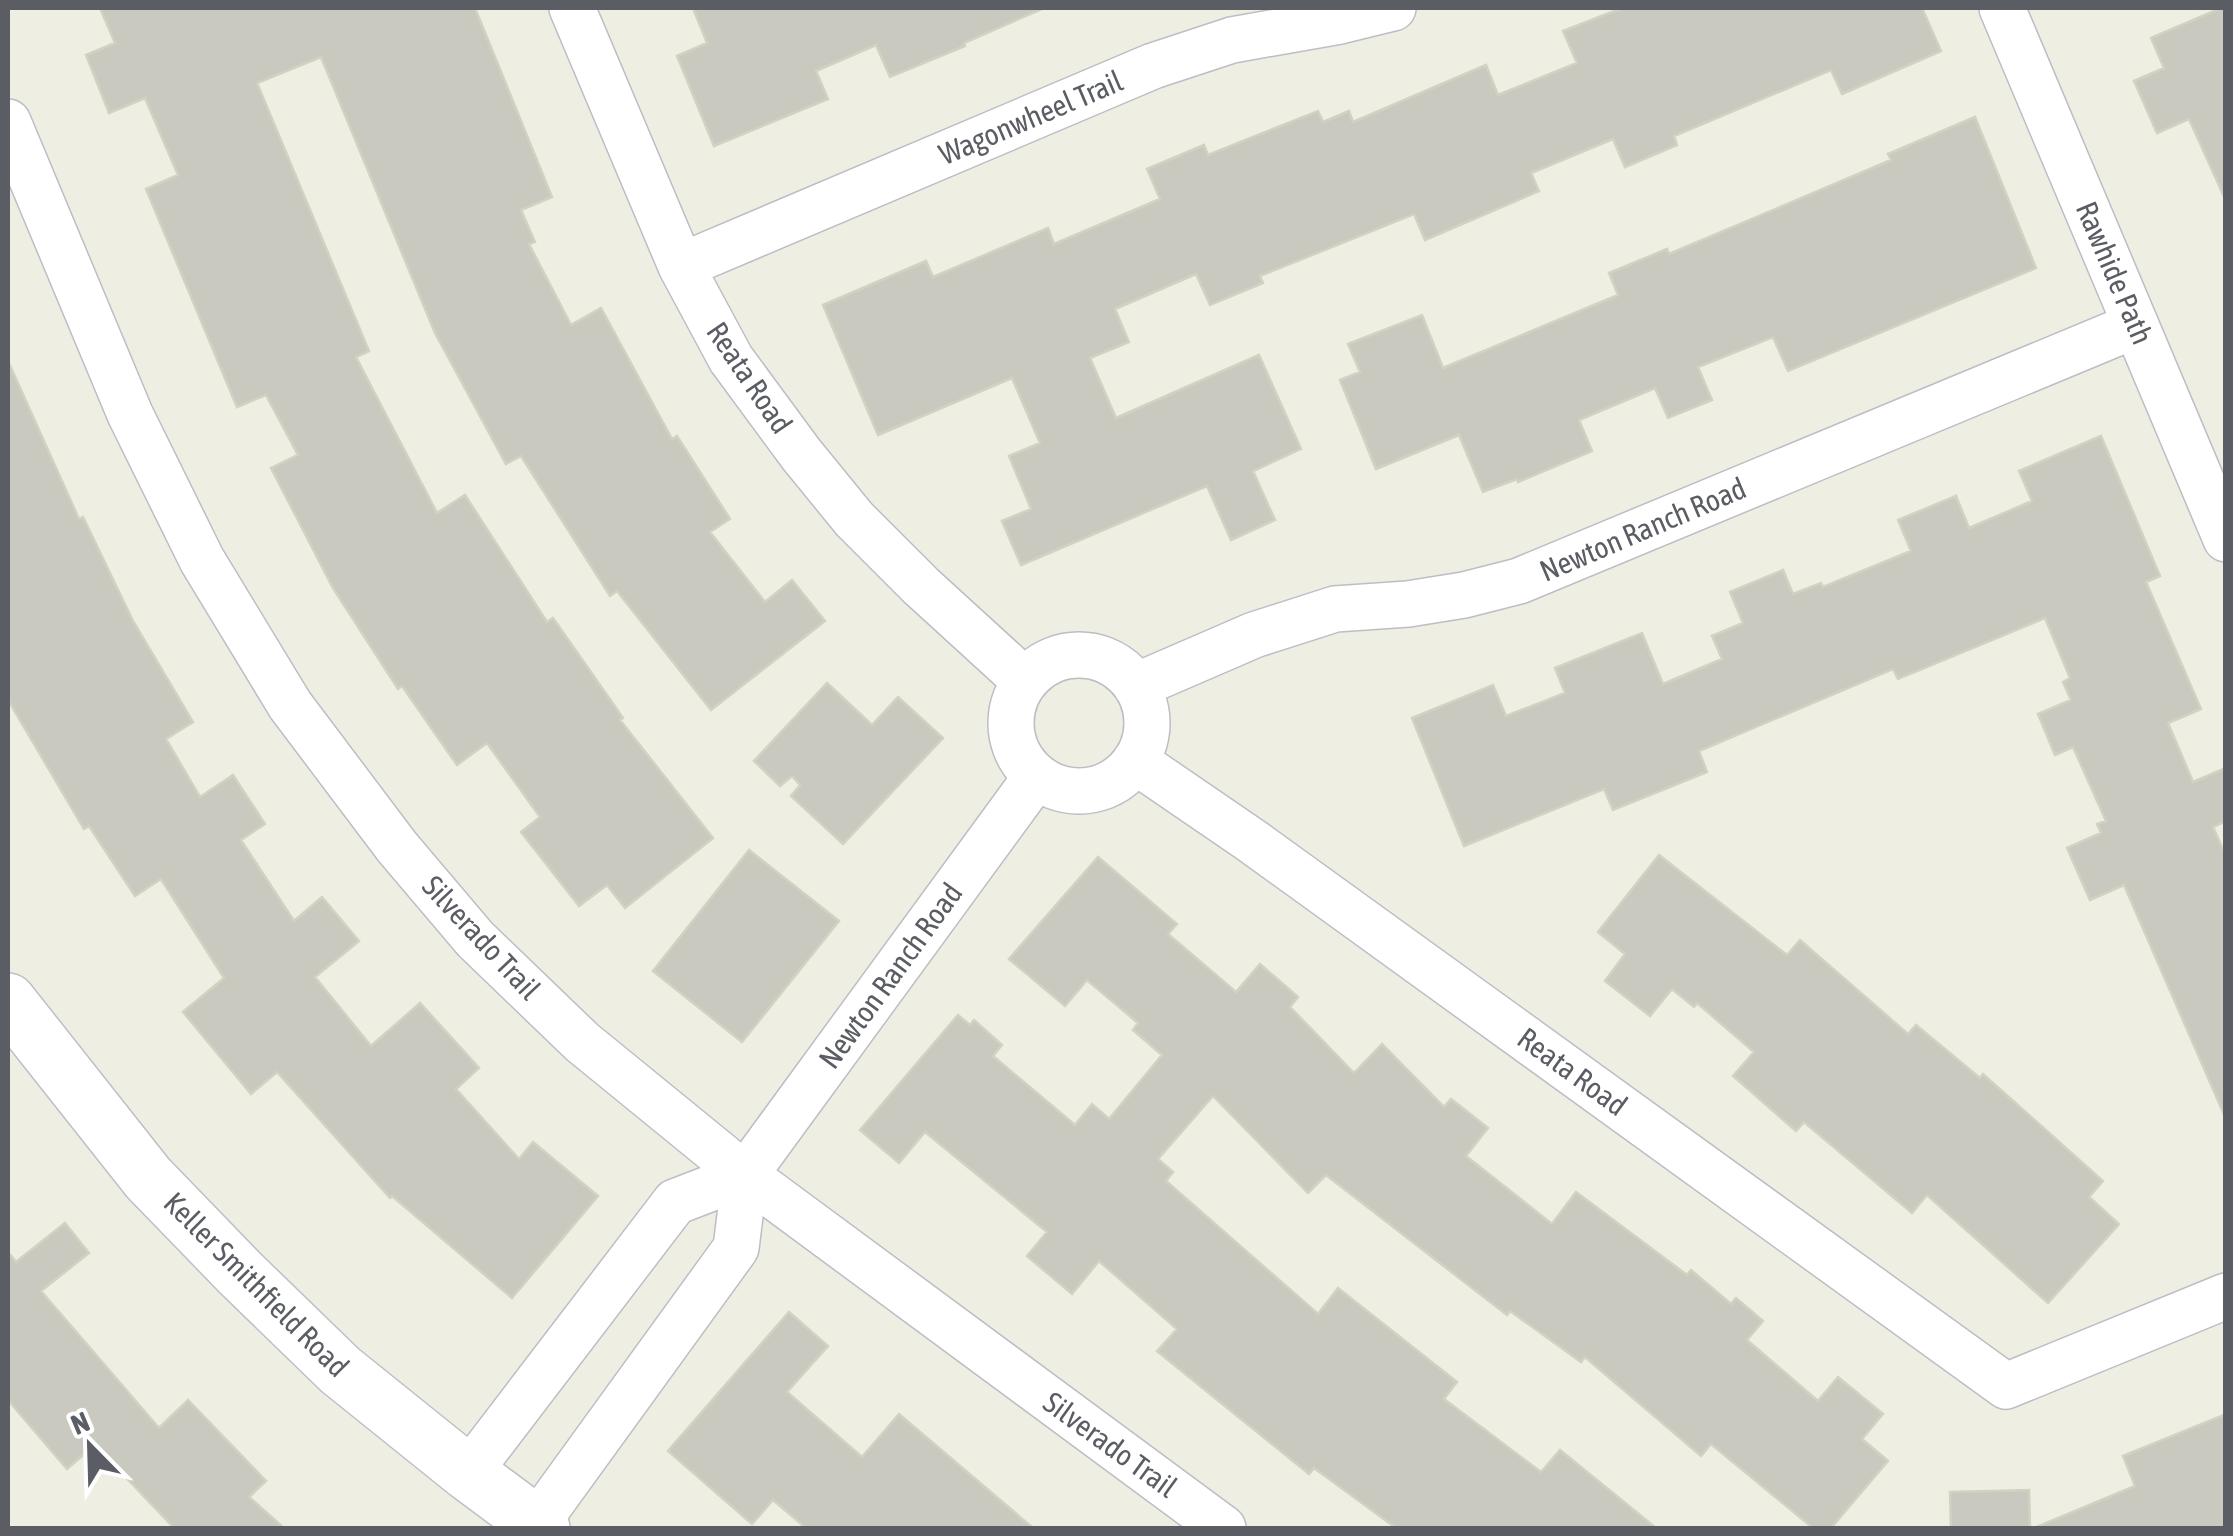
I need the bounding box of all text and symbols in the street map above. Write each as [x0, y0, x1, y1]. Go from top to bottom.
street label: Wagonwheel Trail [934, 63, 1127, 171]
street label: Rawhide Path [2070, 196, 2160, 349]
street label: Reata Road [700, 315, 799, 439]
street label: Newton Ranch Road [1534, 470, 1751, 588]
street label: Silverado Trail [416, 869, 547, 1006]
street label: Newton Ranch Road [812, 876, 969, 1075]
street label: Reata Road [1511, 1020, 1634, 1122]
street label: Keller Smithfield Road [158, 1185, 356, 1383]
street label: Silverado Trail [1038, 1385, 1184, 1504]
north arrow [40, 1396, 140, 1496]
text: N [66, 1405, 94, 1441]

